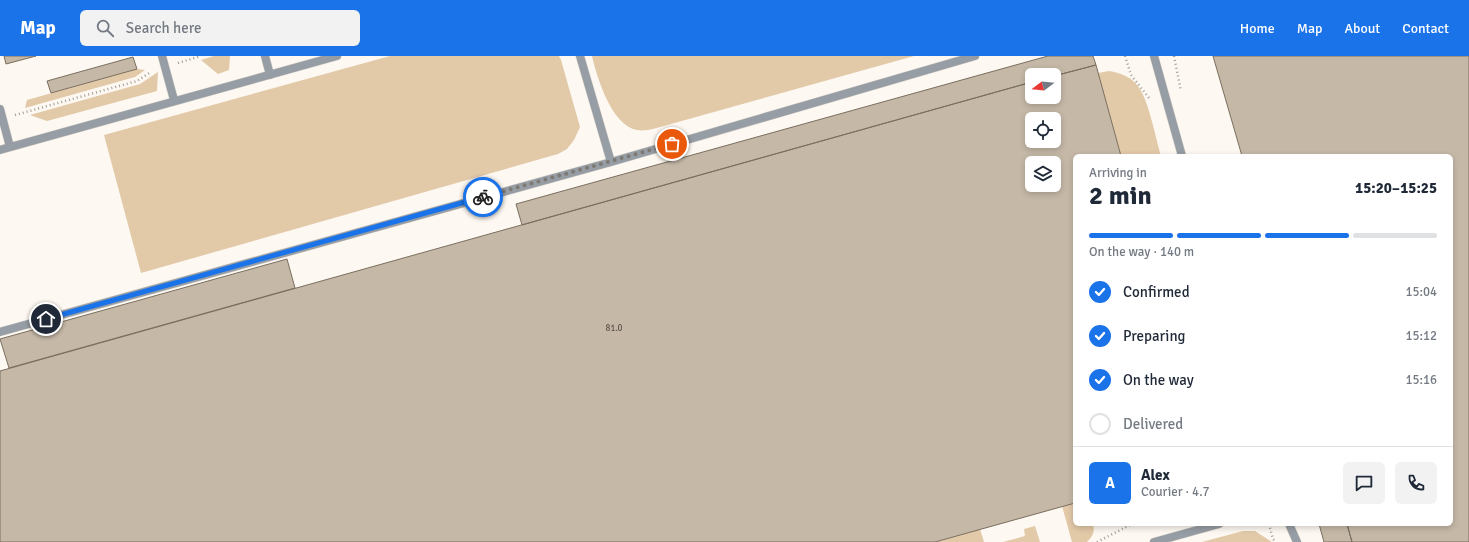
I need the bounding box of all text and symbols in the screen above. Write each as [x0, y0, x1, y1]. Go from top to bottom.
search box [80, 10, 360, 46]
text: Map [20, 16, 56, 40]
icon: search [94, 17, 116, 39]
text: Search here [126, 19, 201, 37]
text: Home [1240, 20, 1275, 37]
text: Map [1297, 20, 1322, 37]
text: About [1344, 20, 1380, 37]
text: Contact [1402, 20, 1449, 37]
north arrow [1025, 68, 1061, 104]
map controls [1025, 68, 1061, 192]
button: locate [1025, 112, 1061, 148]
pin [655, 127, 689, 161]
icon: bag [661, 133, 683, 155]
button: layers [1025, 156, 1061, 192]
text: Arriving in [1089, 165, 1147, 181]
courier [463, 177, 503, 217]
text: 15:20–15:25 [1355, 179, 1437, 197]
text: 2 min [1089, 180, 1152, 212]
icon: bike [472, 186, 494, 208]
text: On the way · 140 m [1089, 244, 1194, 260]
icon: check [1089, 281, 1111, 303]
text: Confirmed [1123, 283, 1190, 301]
text: 15:04 [1405, 284, 1437, 300]
pin [29, 302, 63, 336]
icon: home [35, 308, 57, 330]
house number: 81.0 [606, 323, 623, 334]
icon: check [1089, 325, 1111, 347]
text: Preparing [1123, 327, 1186, 345]
text: 15:12 [1405, 328, 1437, 344]
icon: check [1089, 369, 1111, 391]
text: On the way [1123, 371, 1194, 389]
text: 15:16 [1405, 372, 1437, 388]
text: Delivered [1123, 415, 1183, 433]
button: chat [1343, 462, 1385, 504]
button: phone [1395, 462, 1437, 504]
text: Alex [1141, 466, 1170, 484]
text: A [1105, 474, 1115, 492]
text: Courier · 4.7 [1141, 484, 1210, 500]

